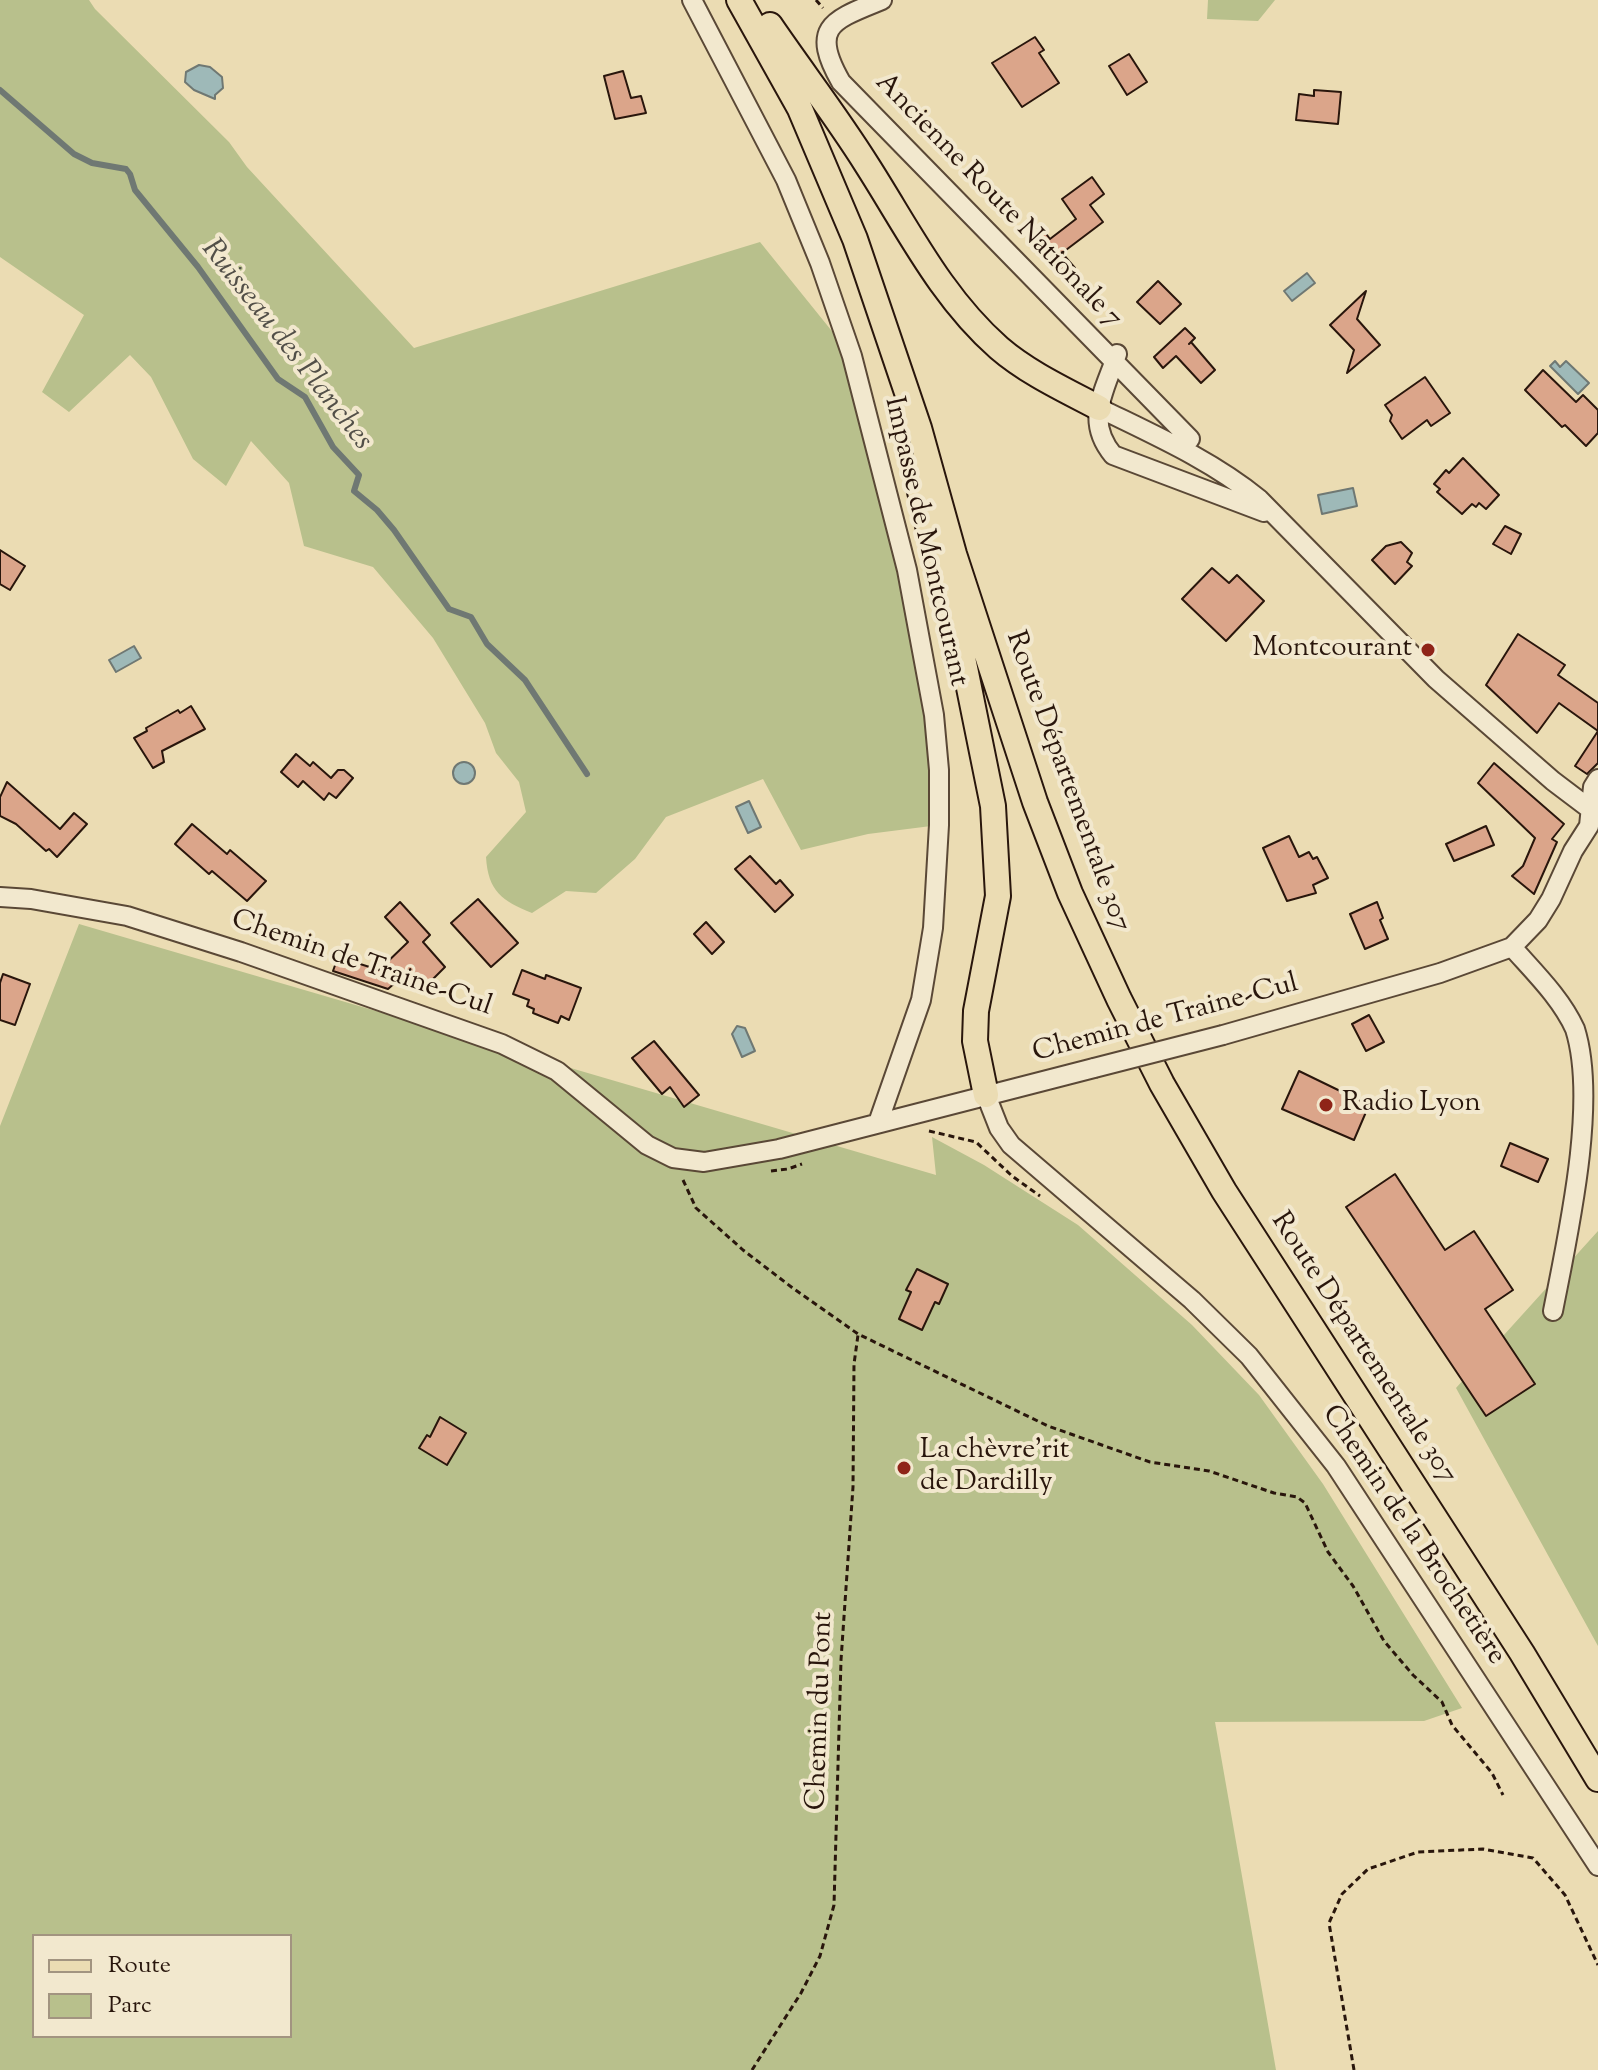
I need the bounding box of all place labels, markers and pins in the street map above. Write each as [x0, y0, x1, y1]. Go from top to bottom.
place label: Montcourant [1252, 633, 1412, 667]
marker: Montcourant [1419, 641, 1437, 659]
place label: Radio Lyon [1342, 1088, 1481, 1122]
marker: Radio Lyon [1317, 1096, 1335, 1114]
place label: La chèvre'rit de Dardilly [920, 1435, 1069, 1501]
marker: La chèvre'rit de Dardilly [895, 1459, 913, 1477]

